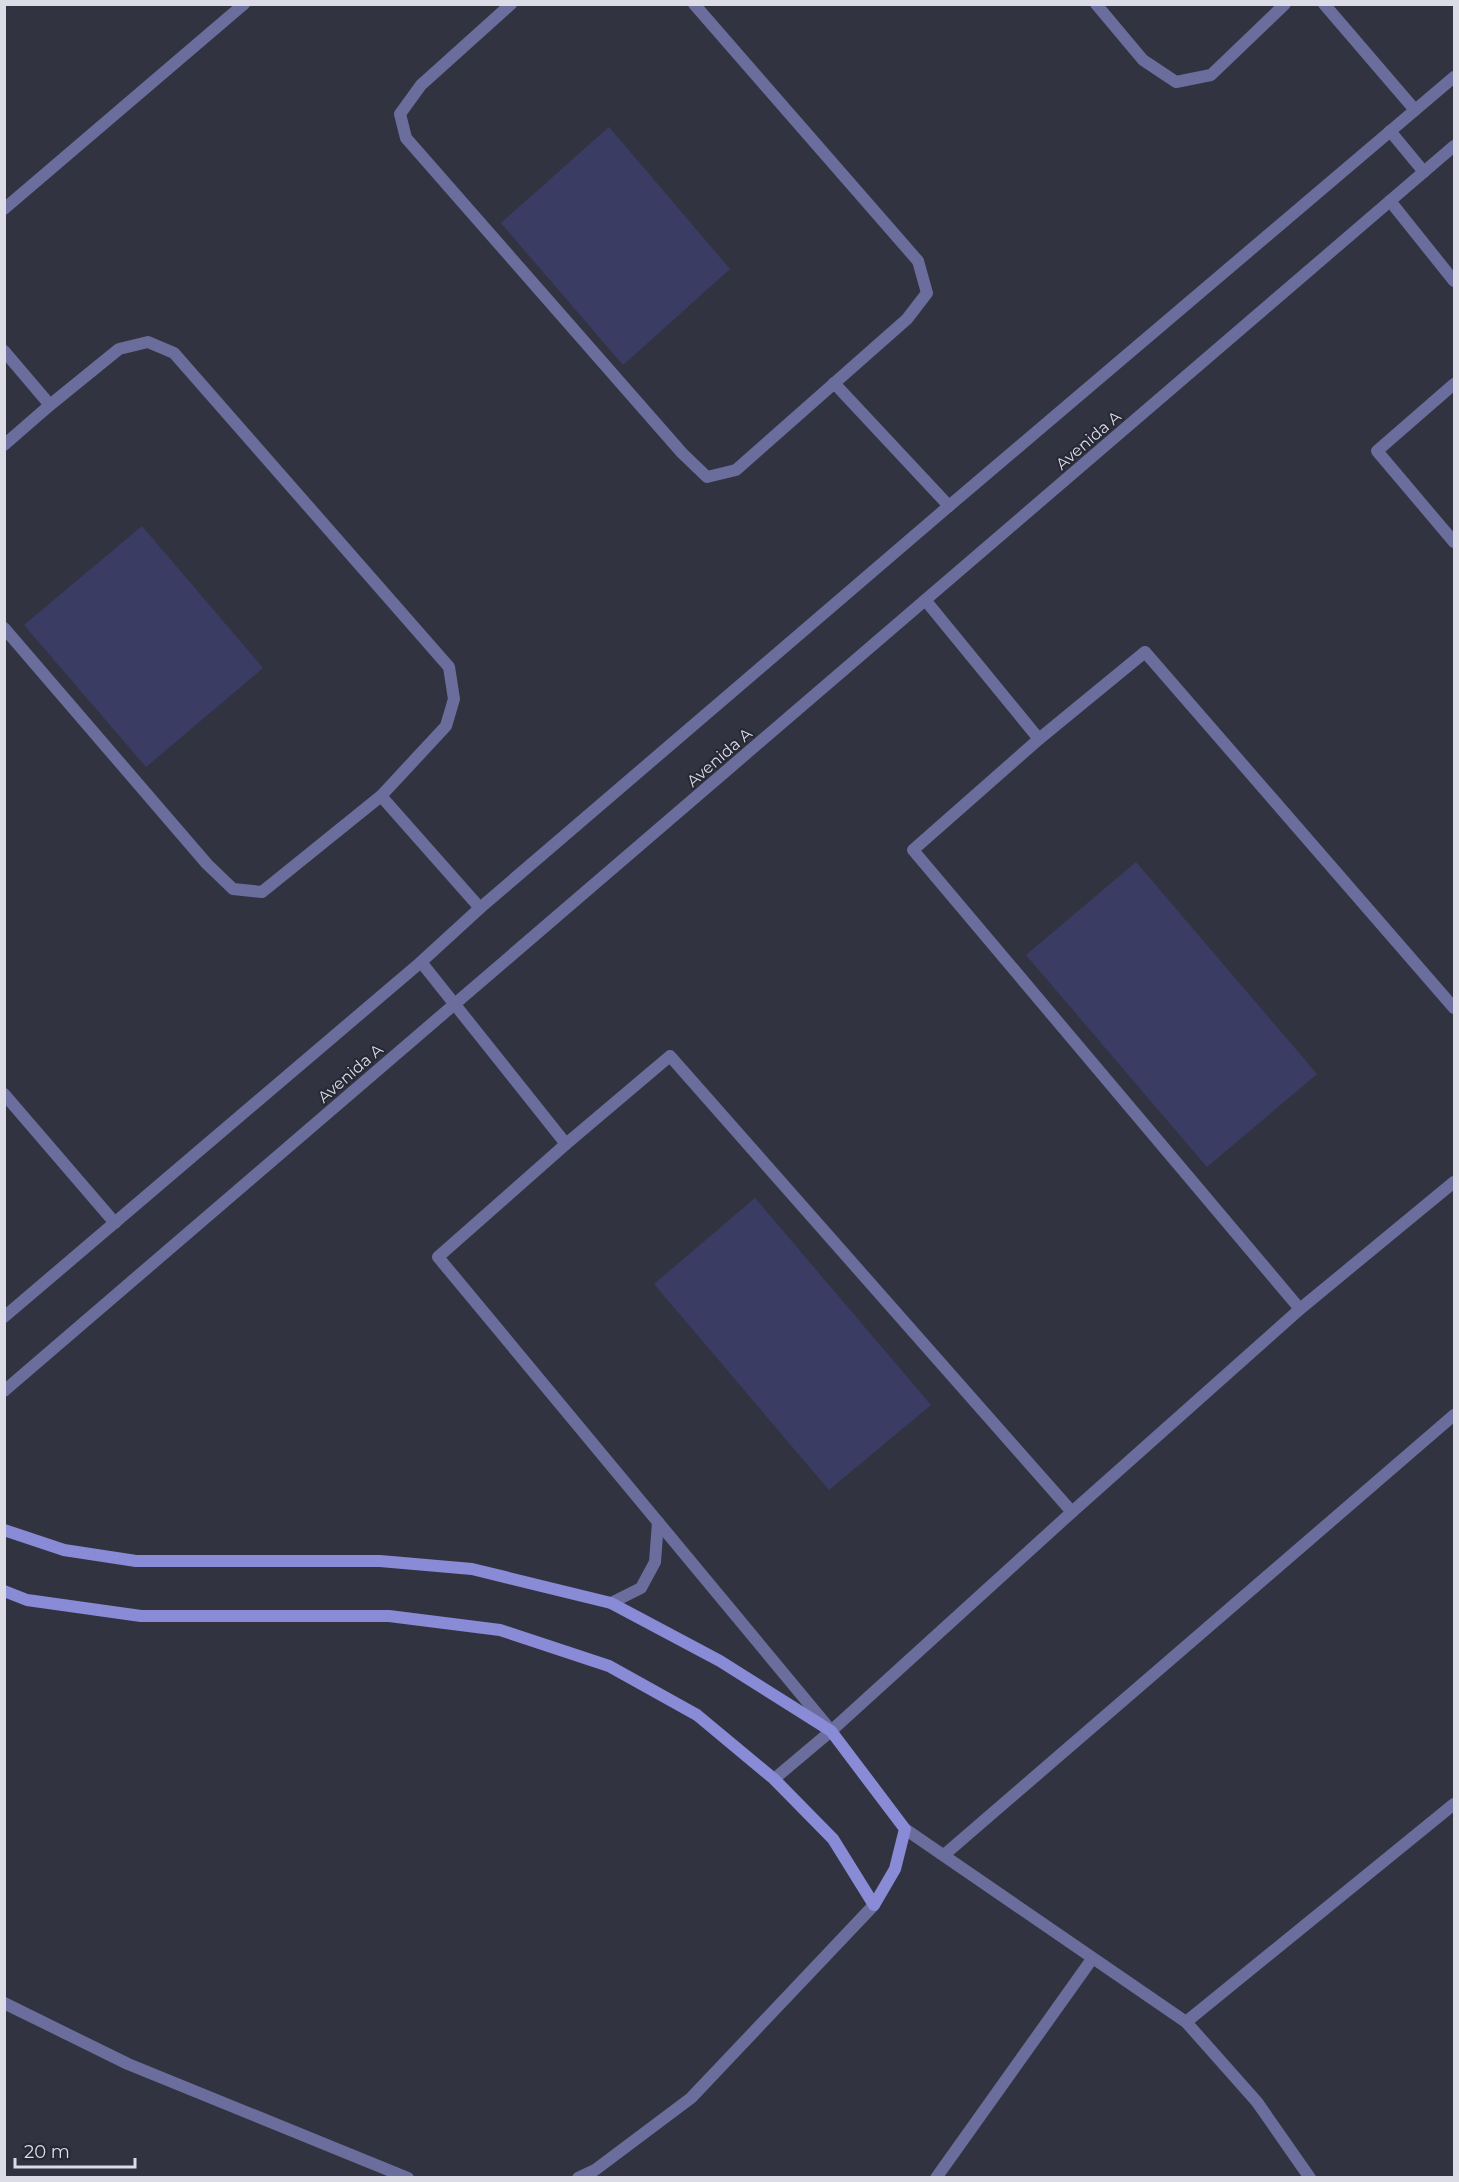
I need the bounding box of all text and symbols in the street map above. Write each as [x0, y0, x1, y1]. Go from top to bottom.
street label: Avenida A [1052, 407, 1125, 474]
street label: Avenida A [683, 724, 756, 791]
street label: Avenida A [314, 1040, 387, 1107]
scale bar [15, 2131, 135, 2169]
text: 20 m [24, 2141, 70, 2163]

